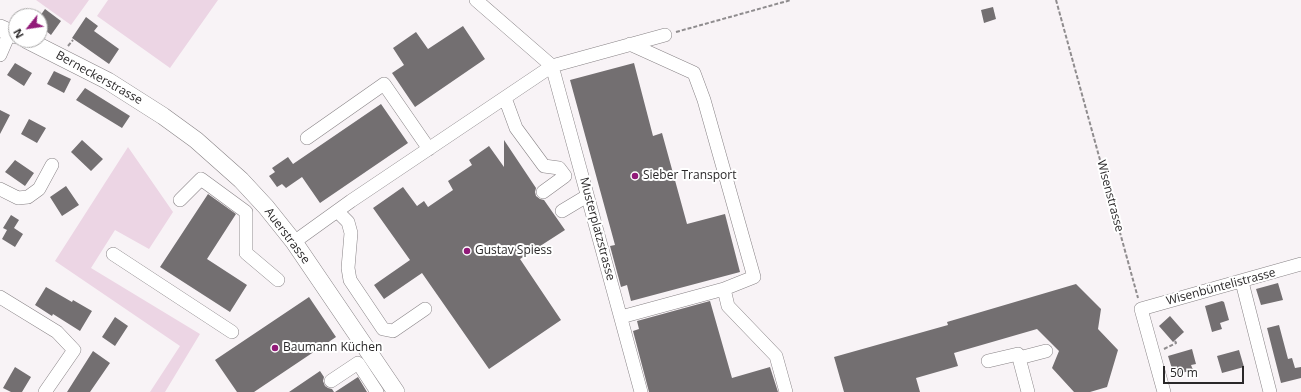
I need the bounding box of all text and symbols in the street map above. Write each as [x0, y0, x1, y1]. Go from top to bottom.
north arrow [8, 8, 48, 48]
text: N [9, 26, 27, 41]
street label: Berneckerstrasse [53, 48, 145, 108]
street label: Wisenstrasse [1094, 159, 1126, 233]
place label: Sieber Transport [643, 169, 736, 183]
marker: Sieber Transport [630, 171, 640, 181]
street label: Musterplatzstrasse [576, 176, 618, 282]
street label: Auerstrasse [261, 205, 313, 267]
place label: Gustav Spiess [475, 244, 552, 258]
marker: Gustav Spiess [462, 246, 472, 256]
street label: Wisenbüntelistrasse [1165, 265, 1277, 309]
place label: Baumann Küchen [283, 341, 382, 355]
marker: Baumann Küchen [270, 343, 280, 353]
scale bar [1165, 358, 1246, 384]
text: 50 m [1170, 364, 1198, 381]

